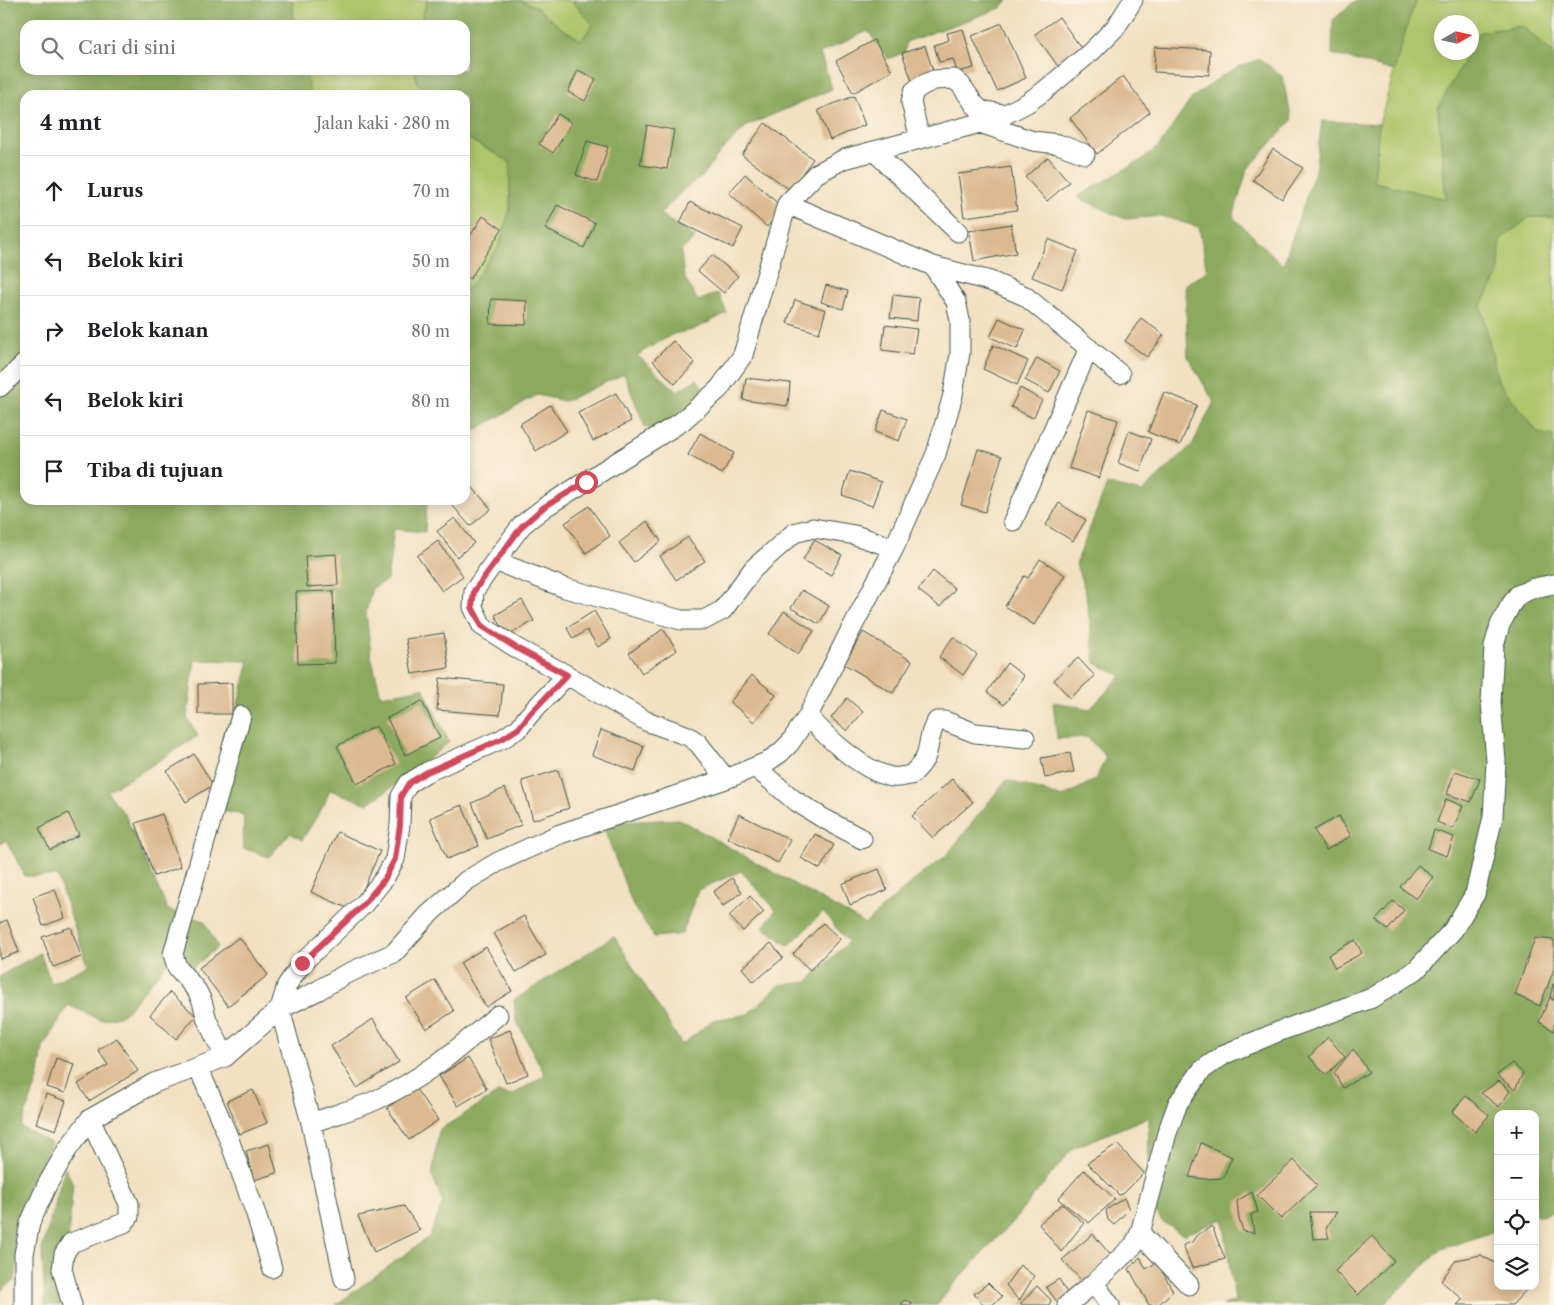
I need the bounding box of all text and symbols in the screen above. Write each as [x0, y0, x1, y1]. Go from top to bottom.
north arrow [1434, 15, 1479, 60]
search box [20, 20, 470, 75]
icon: search [38, 34, 66, 62]
text: Cari di sini [78, 36, 176, 59]
text: 4 mnt [40, 110, 101, 135]
text: Jalan kaki · 280 m [316, 113, 450, 133]
icon: ahead [40, 177, 68, 205]
text: Lurus [87, 179, 143, 202]
text: 70 m [413, 181, 450, 201]
icon: left [40, 247, 68, 275]
text: Belok kiri [87, 249, 184, 272]
text: 50 m [412, 251, 450, 271]
icon: right [40, 317, 68, 345]
text: Belok kanan [87, 319, 209, 342]
text: 80 m [411, 321, 450, 341]
icon: left [40, 387, 68, 415]
text: Belok kiri [87, 389, 184, 412]
text: 80 m [411, 391, 450, 411]
icon: arrive [40, 457, 68, 485]
text: Tiba di tujuan [87, 459, 223, 482]
route start [575, 471, 598, 494]
route end [291, 952, 314, 975]
map controls [1494, 1110, 1539, 1290]
button: + [1494, 1110, 1539, 1155]
button: − [1494, 1155, 1539, 1200]
button: locate [1494, 1200, 1539, 1245]
button: layers [1494, 1245, 1539, 1290]

